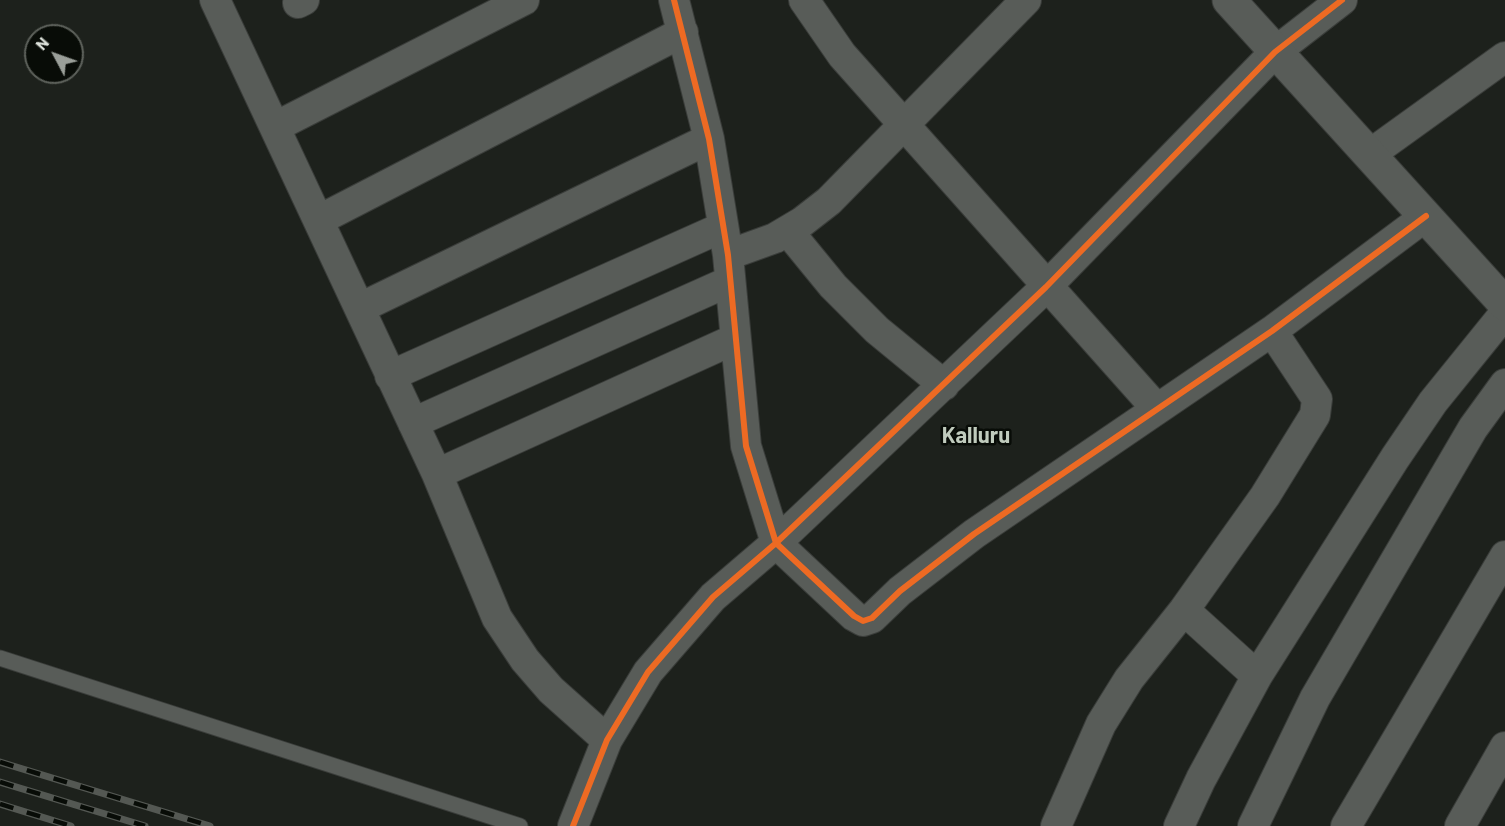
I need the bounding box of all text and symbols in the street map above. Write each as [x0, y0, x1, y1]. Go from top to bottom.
north arrow [24, 24, 84, 84]
text: N [31, 33, 52, 53]
district label: Kalluru [942, 423, 1010, 449]

